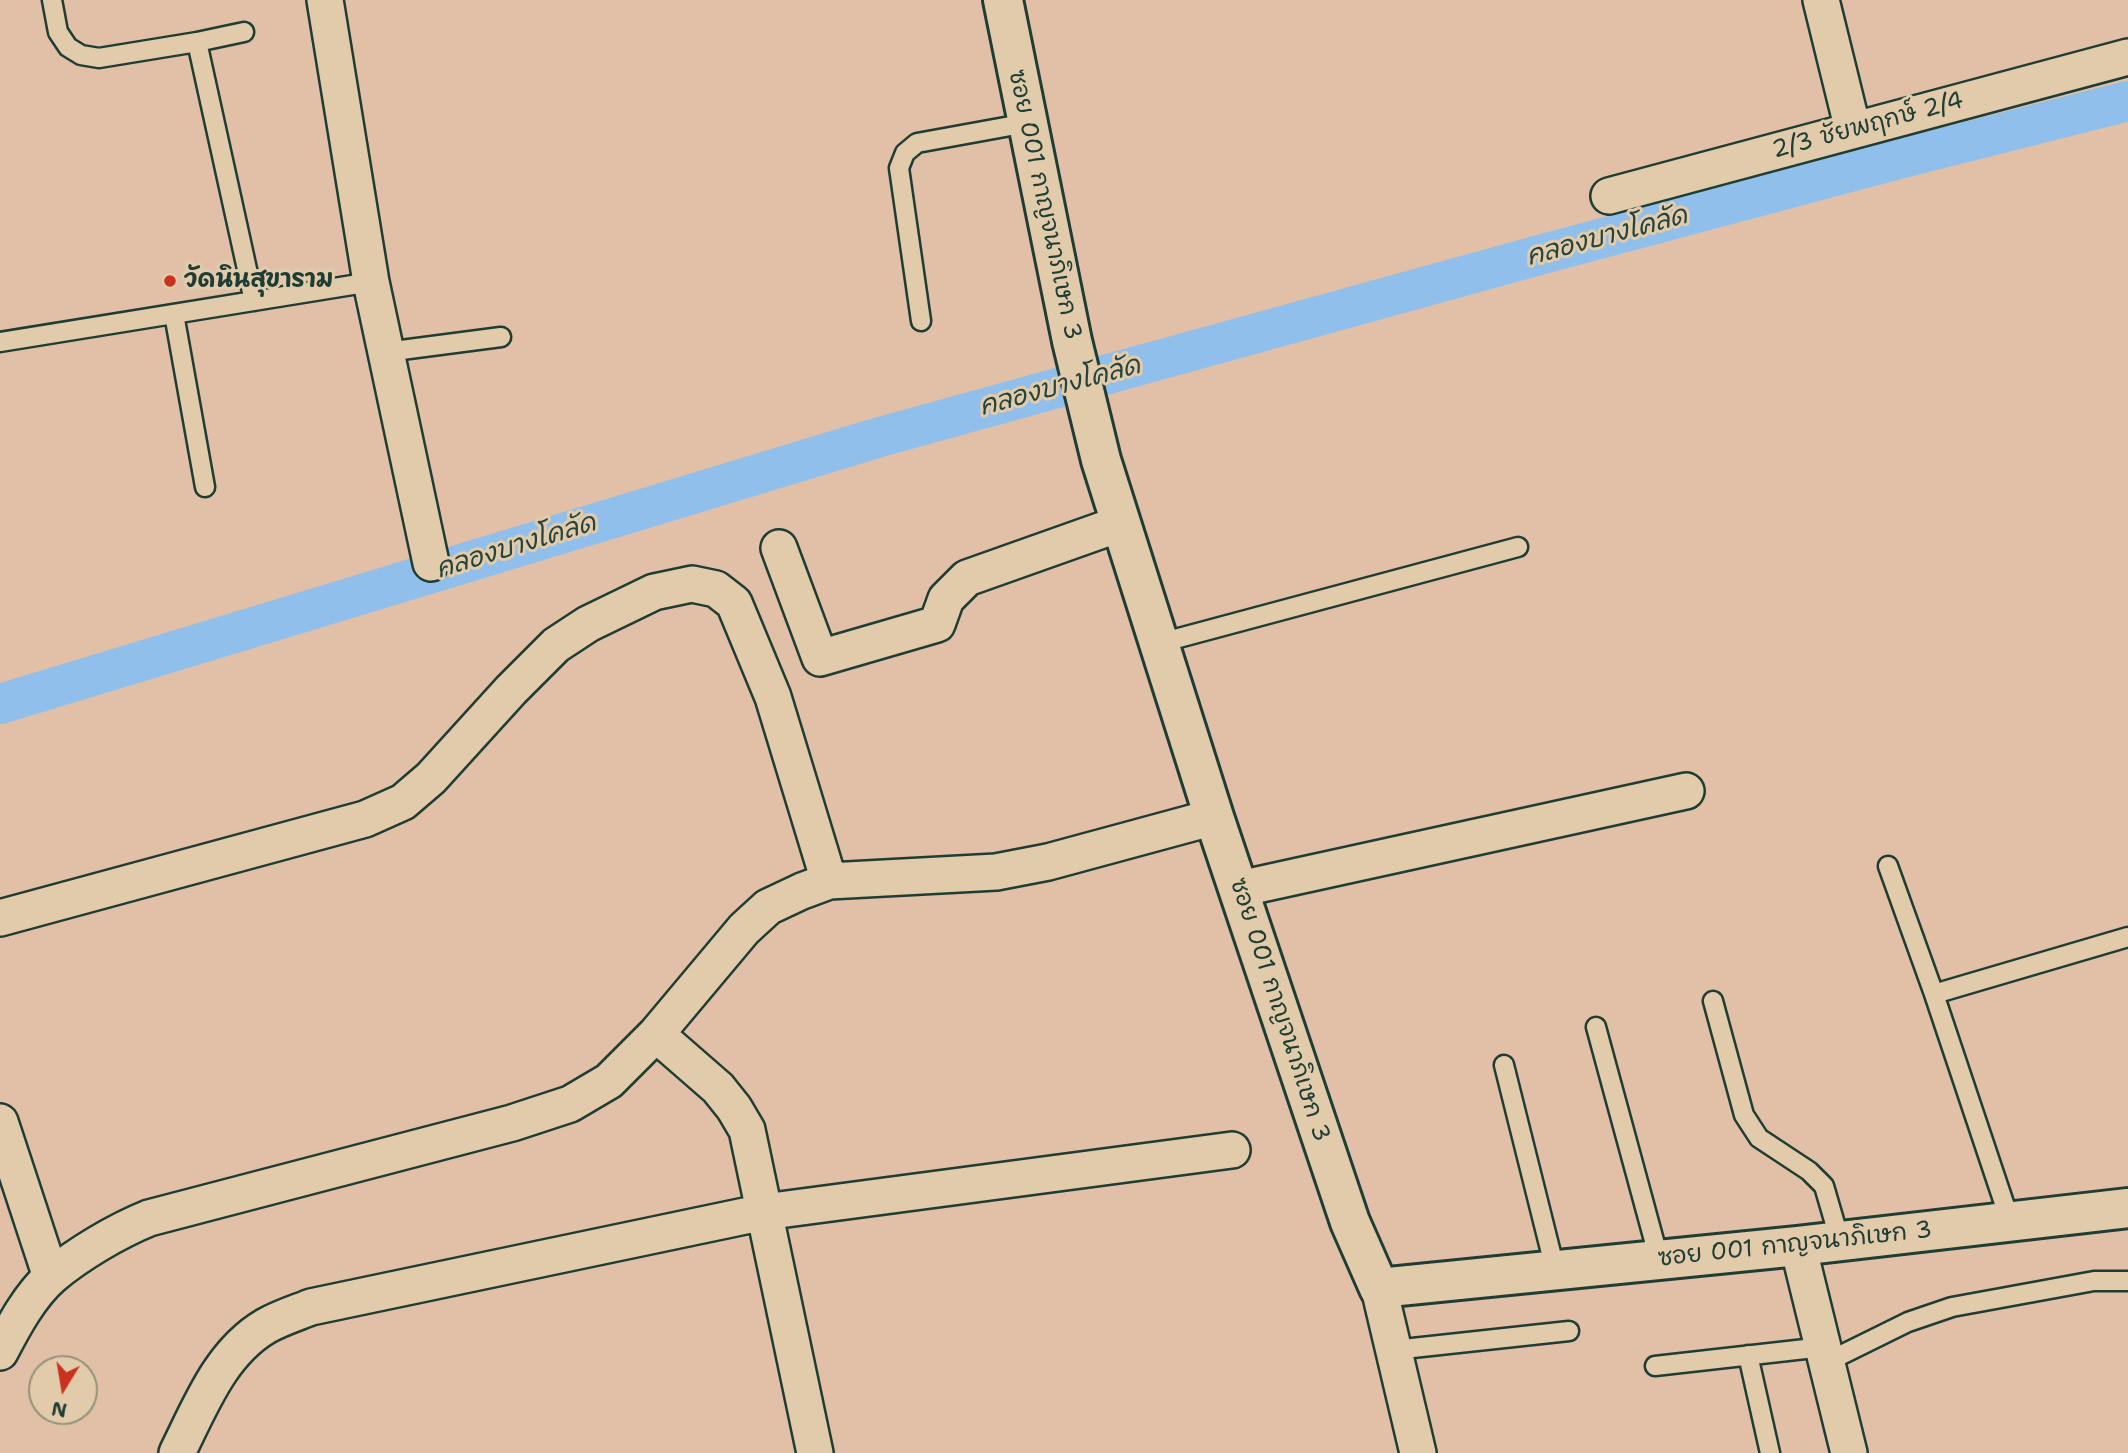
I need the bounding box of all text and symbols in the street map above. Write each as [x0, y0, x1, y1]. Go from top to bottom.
street label: ซอย 001 กาญจนาภิเษก 3 [1001, 67, 1087, 343]
street label: 2/3 ชัยพฤกษ์ 2/4 [1769, 87, 1967, 165]
water label: คลองบางโคลัด [1523, 201, 1691, 273]
place label: วัดนินสุขาราม [184, 267, 333, 295]
marker: วัดนินสุขาราม [162, 273, 178, 289]
water label: คลองบางโคลัด [976, 351, 1144, 423]
water label: คลองบางโคลัด [432, 508, 600, 586]
street label: ซอย 001 กาญจนาภิเษก 3 [1223, 875, 1335, 1145]
street label: ซอย 001 กาญจนาภิเษก 3 [1657, 1216, 1933, 1274]
north arrow [28, 1355, 98, 1425]
text: N [50, 1395, 69, 1423]

